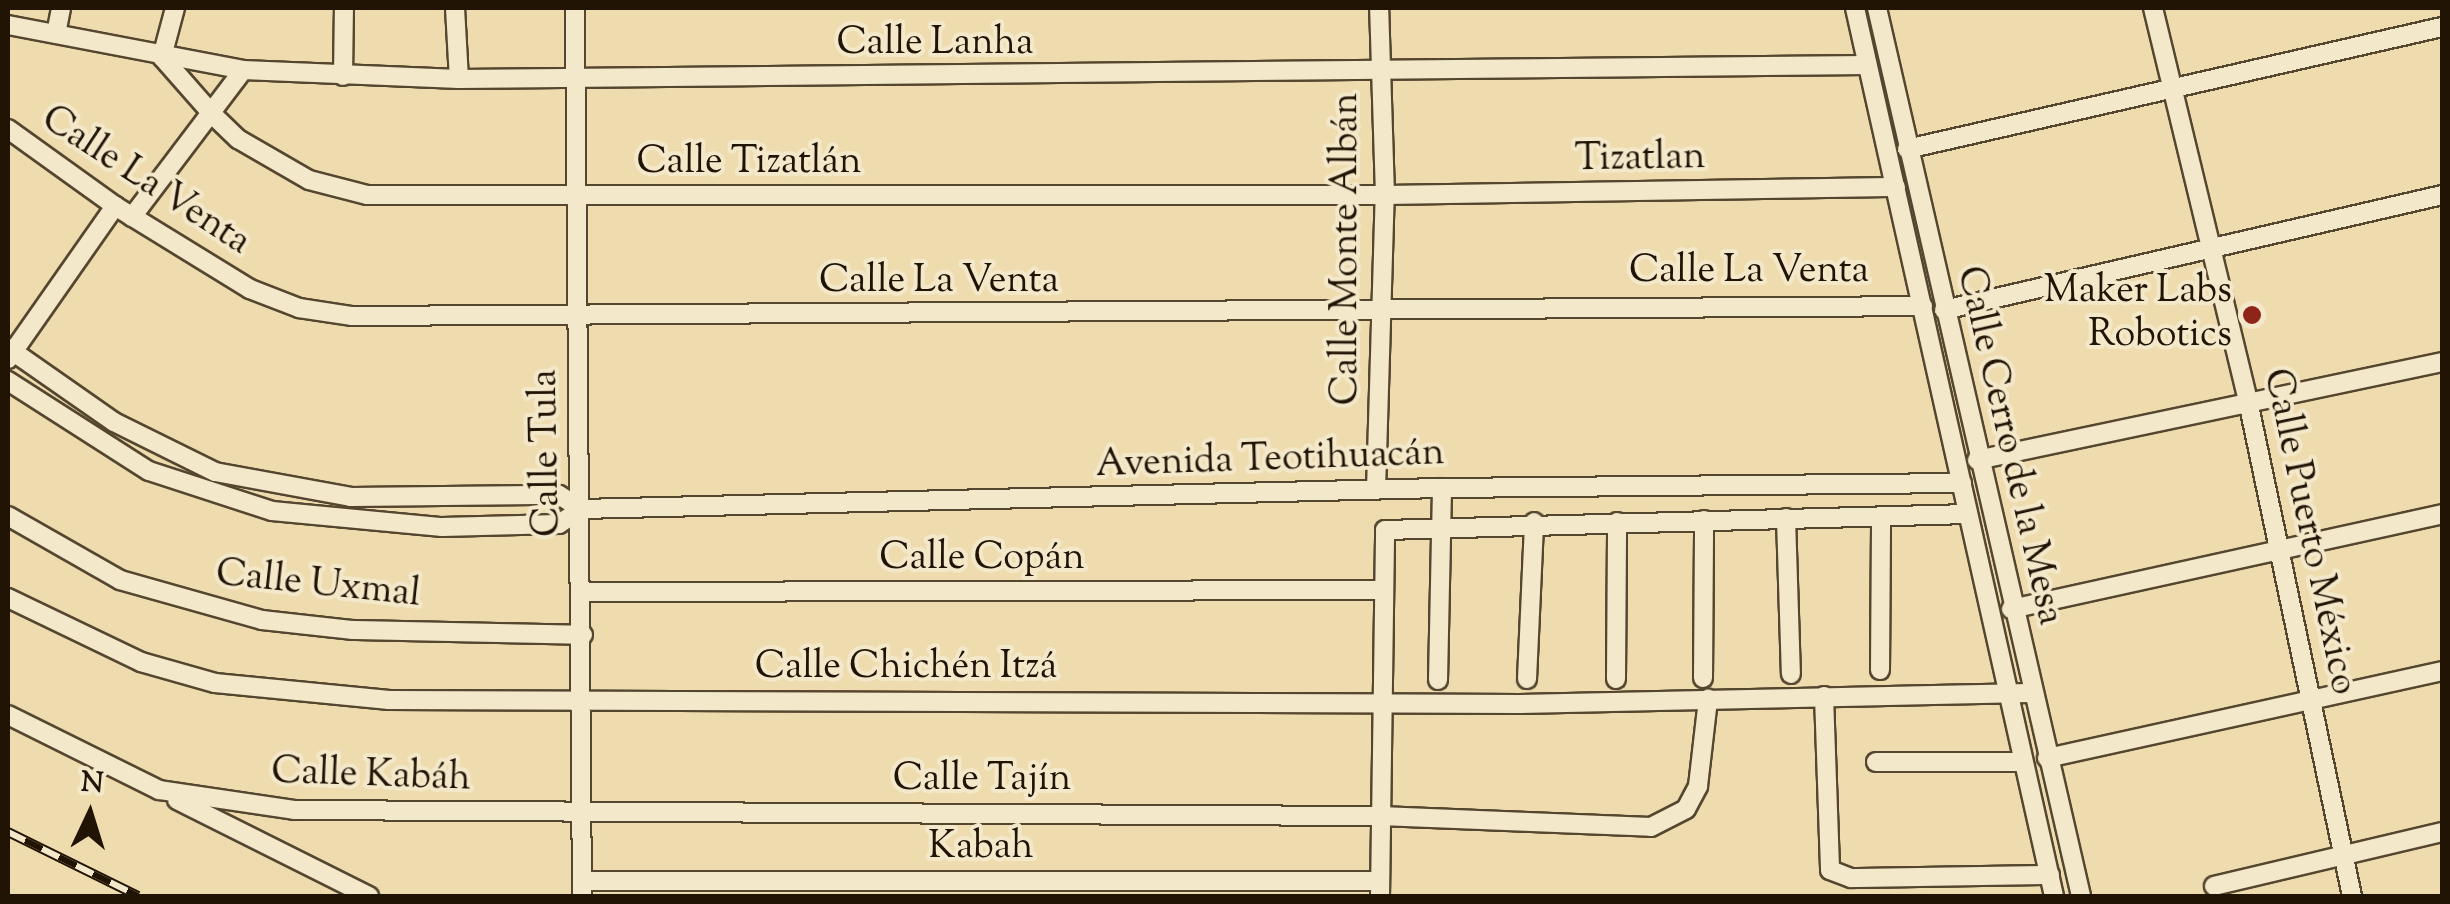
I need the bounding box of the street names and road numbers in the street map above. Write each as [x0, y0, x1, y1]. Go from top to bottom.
street label: Calle Lanha [837, 22, 1033, 68]
street label: Calle Monte Albán [1325, 93, 1371, 405]
street label: Calle La Venta [32, 98, 258, 266]
street label: Tizatlan [1574, 136, 1706, 184]
street label: Calle Tizatlán [637, 141, 861, 187]
street label: Calle La Venta [1629, 250, 1869, 296]
street label: Calle La Venta [819, 260, 1059, 306]
street label: Calle Cerro de la Mesa [1945, 262, 2071, 630]
street label: Calle Puerto México [2251, 365, 2365, 699]
street label: Calle Tula [524, 369, 572, 537]
street label: Avenida Teotihuacán [1095, 432, 1445, 490]
street label: Calle Copán [879, 537, 1085, 583]
street label: Calle Uxmal [214, 553, 422, 619]
street label: Calle Chichén Itzá [755, 646, 1057, 692]
street label: Calle Kabáh [271, 751, 471, 803]
street label: Calle Tajín [893, 758, 1071, 804]
street label: Kabah [928, 826, 1034, 872]

